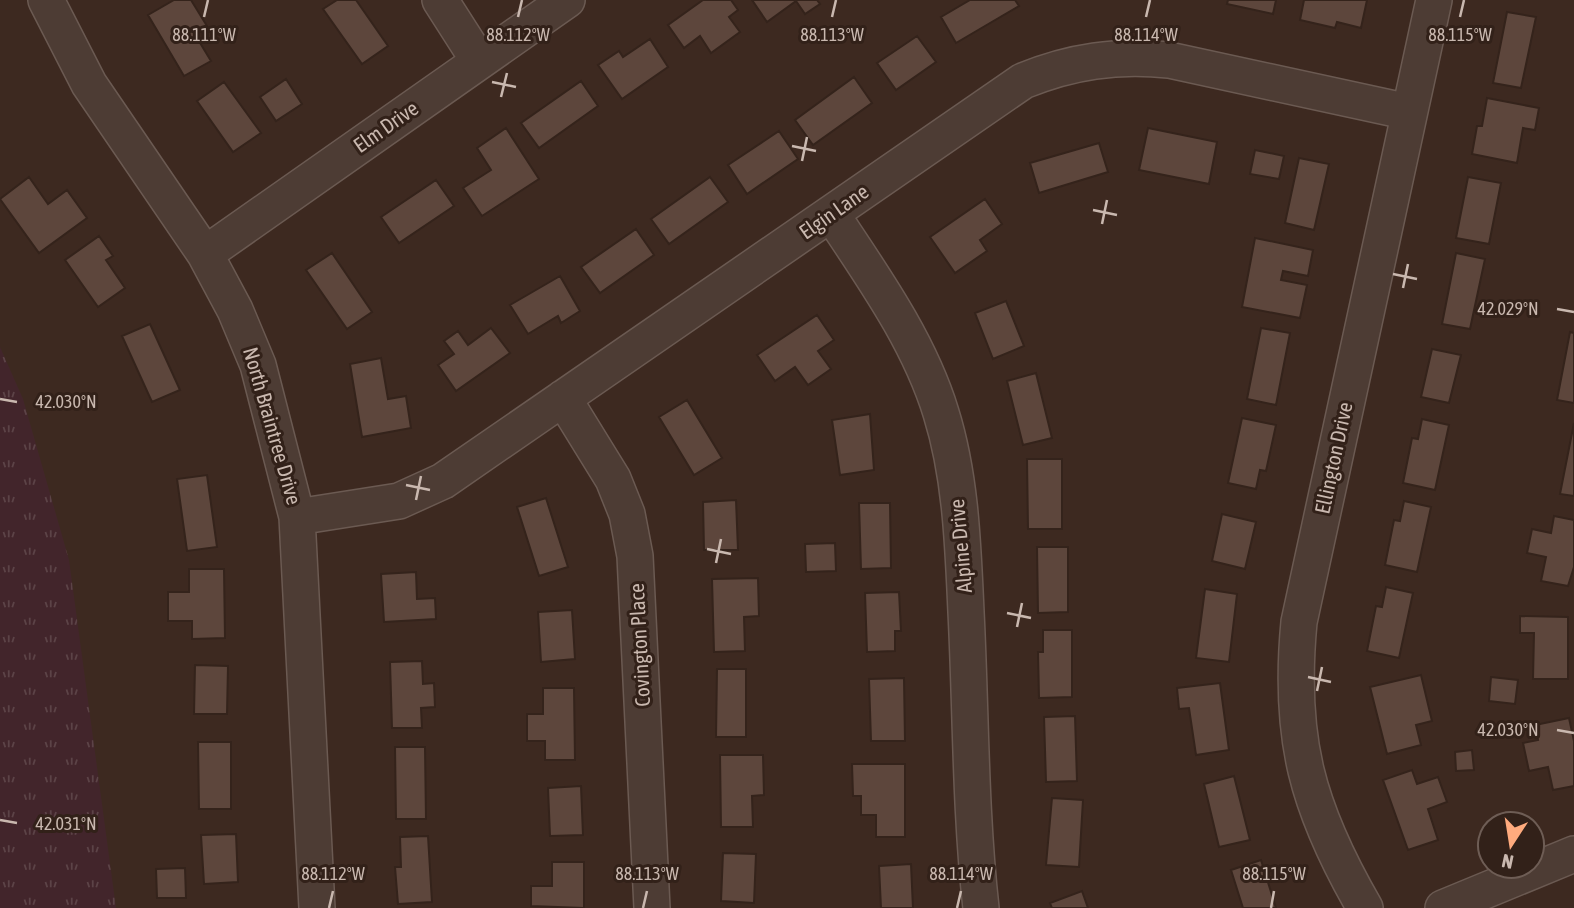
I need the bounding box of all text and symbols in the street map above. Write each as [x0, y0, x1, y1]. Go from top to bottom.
text: 88.111°W [172, 24, 236, 45]
text: 88.112°W [486, 24, 550, 45]
text: 88.113°W [800, 24, 864, 45]
text: 88.114°W [1114, 24, 1178, 45]
text: 88.115°W [1428, 24, 1492, 45]
street label: Elm Drive [349, 95, 422, 157]
street label: Elgin Lane [794, 179, 873, 244]
text: 42.029°N [1477, 298, 1539, 319]
street label: North Braintree Drive [239, 344, 307, 507]
text: 42.030°N [35, 391, 97, 412]
street label: Ellington Drive [1309, 400, 1357, 516]
street label: Alpine Drive [944, 498, 976, 594]
street label: Covington Place [624, 583, 654, 707]
text: 42.030°N [1477, 719, 1539, 740]
north arrow [1476, 810, 1546, 880]
text: 42.031°N [35, 813, 97, 834]
text: N [1500, 850, 1515, 874]
text: 88.112°W [301, 863, 365, 884]
text: 88.113°W [615, 863, 679, 884]
text: 88.114°W [929, 863, 993, 884]
text: 88.115°W [1242, 863, 1306, 884]

